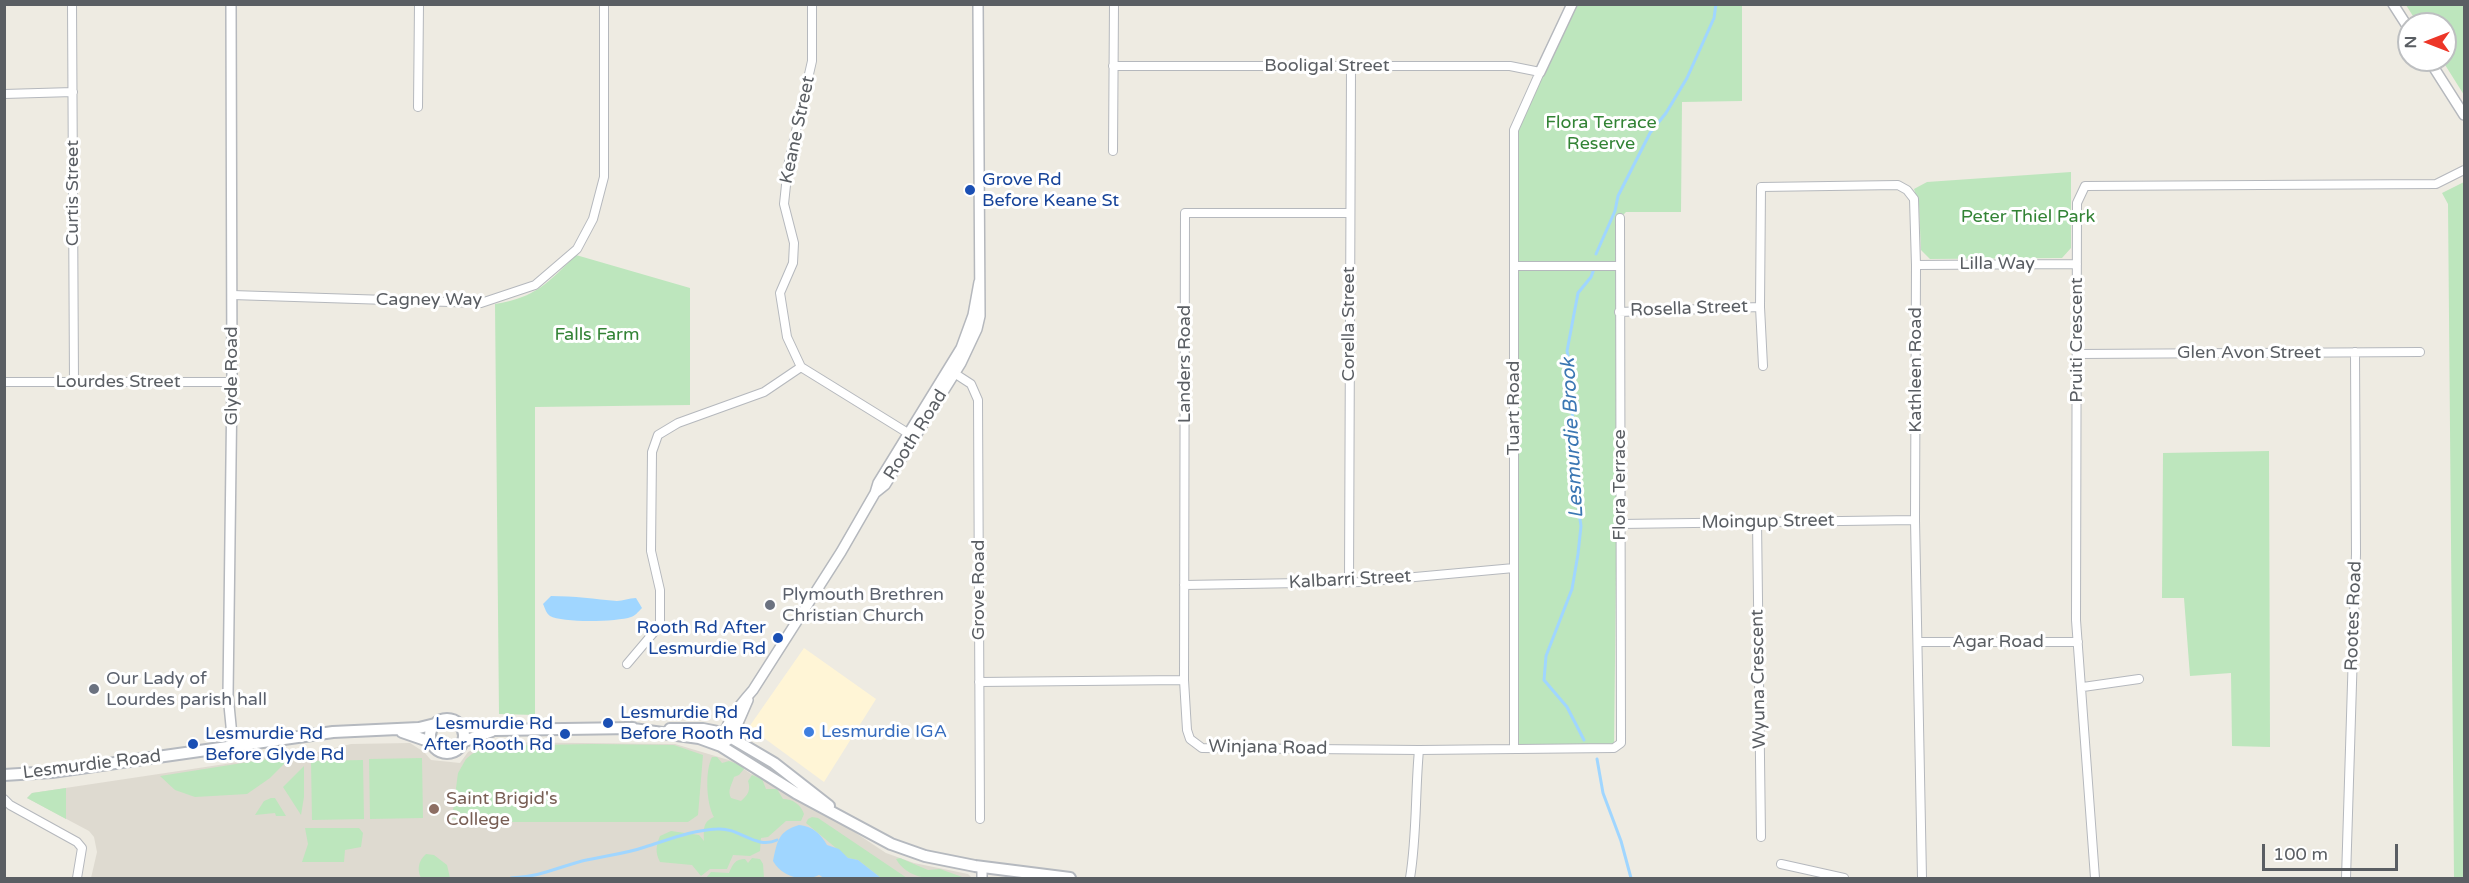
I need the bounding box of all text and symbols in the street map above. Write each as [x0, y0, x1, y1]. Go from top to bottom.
north arrow [2397, 12, 2457, 72]
text: N [2401, 36, 2421, 48]
street label: Booligal Street [1264, 55, 1390, 77]
street label: Keane Street [776, 74, 820, 186]
park label: Flora Terrace Reserve [1545, 112, 1657, 154]
street label: Curtis Street [62, 140, 84, 246]
place label: Grove Rd Before Keane St [982, 169, 1119, 212]
marker: Grove Rd Before Keane St [963, 183, 977, 197]
park label: Peter Thiel Park [1961, 206, 2095, 228]
street label: Lilla Way [1959, 253, 2035, 275]
street label: Corella Street [1338, 266, 1360, 382]
street label: Pruiti Crescent [2066, 277, 2088, 403]
street label: Cagney Way [376, 289, 482, 311]
street label: Rosella Street [1630, 296, 1748, 322]
street label: Landers Road [1174, 305, 1196, 423]
street label: Kathleen Road [1905, 307, 1927, 433]
park label: Falls Farm [554, 324, 640, 346]
street label: Glyde Road [221, 326, 243, 426]
street label: Glen Avon Street [2177, 342, 2321, 364]
water label: Lesmurdie Brook [1557, 357, 1589, 519]
street label: Tuart Road [1503, 361, 1525, 455]
street label: Lourdes Street [55, 371, 181, 393]
street label: Rooth Road [880, 386, 952, 484]
street label: Flora Terrace [1609, 429, 1631, 541]
street label: Moingup Street [1701, 510, 1835, 534]
street label: Grove Road [968, 540, 990, 640]
street label: Rootes Road [2341, 561, 2367, 671]
street label: Kalbarri Street [1288, 566, 1412, 594]
place label: Plymouth Brethren Christian Church [782, 584, 944, 626]
marker: Plymouth Brethren Christian Church [763, 598, 777, 612]
street label: Wyuna Crescent [1747, 609, 1771, 749]
place label: Rooth Rd After Lesmurdie Rd [636, 617, 766, 660]
marker: Rooth Rd After Lesmurdie Rd [771, 631, 785, 645]
street label: Agar Road [1952, 631, 2044, 653]
place label: Our Lady of Lourdes parish hall [106, 668, 267, 710]
marker: Our Lady of Lourdes parish hall [87, 682, 101, 696]
place label: Lesmurdie Rd Before Rooth Rd [620, 702, 763, 744]
place label: Lesmurdie Rd After Rooth Rd [423, 713, 553, 756]
marker: Lesmurdie Rd Before Rooth Rd [601, 716, 615, 730]
place label: Lesmurdie IGA [821, 721, 947, 743]
place label: Lesmurdie Rd Before Glyde Rd [205, 723, 344, 766]
marker: Lesmurdie IGA [802, 725, 816, 739]
marker: Lesmurdie Rd After Rooth Rd [558, 727, 572, 741]
street label: Winjana Road [1208, 736, 1328, 760]
marker: Lesmurdie Rd Before Glyde Rd [186, 737, 200, 751]
street label: Lesmurdie Road [22, 746, 162, 784]
place label: Saint Brigid's College [446, 788, 558, 830]
marker: Saint Brigid's College [427, 802, 441, 816]
scale bar [2265, 832, 2402, 870]
text: 100 m [2273, 843, 2328, 865]

